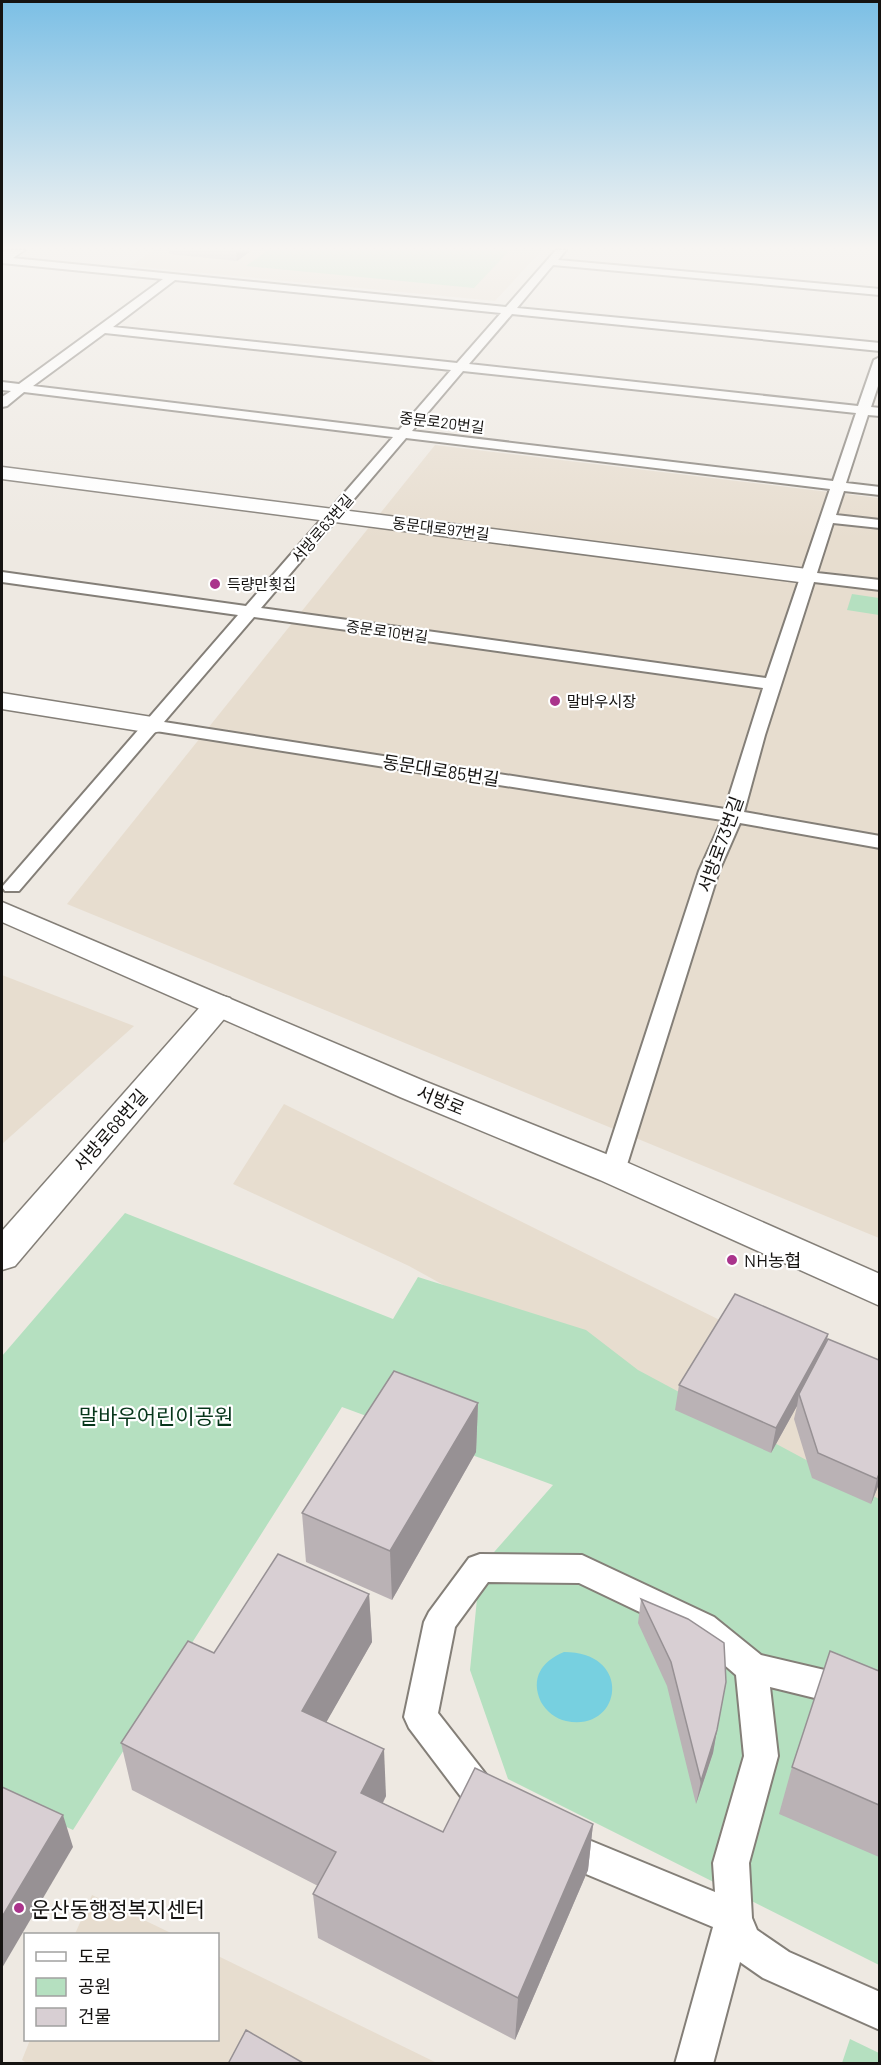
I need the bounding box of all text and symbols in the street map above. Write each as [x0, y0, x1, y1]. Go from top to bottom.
street label: 중문로20번길 [398, 408, 486, 436]
street label: 서방로63번길 [288, 490, 356, 566]
street label: 동문대로97번길 [391, 513, 491, 543]
place label: 득량만횟집 [227, 575, 296, 593]
marker: 득량만횟집 [208, 577, 222, 591]
street label: 중문로10번길 [345, 616, 429, 646]
place label: 말바우시장 [567, 692, 636, 710]
marker: 말바우시장 [548, 694, 562, 708]
street label: 동문대로85번길 [381, 750, 501, 790]
street label: 서방로73번길 [692, 793, 748, 895]
street label: 서방로 [414, 1080, 468, 1120]
street label: 서방로68번길 [68, 1084, 152, 1176]
place label: NH농협 [744, 1249, 801, 1271]
marker: NH농협 [725, 1253, 739, 1267]
park label: 말바우어린이공원 [79, 1403, 233, 1428]
place label: 운산동행정복지센터 [31, 1896, 205, 1921]
marker: 운산동행정복지센터 [12, 1901, 26, 1915]
legend [24, 1933, 219, 2041]
text: 도로 [78, 1945, 111, 1967]
text: 공원 [78, 1975, 111, 1997]
text: 건물 [78, 2005, 111, 2027]

